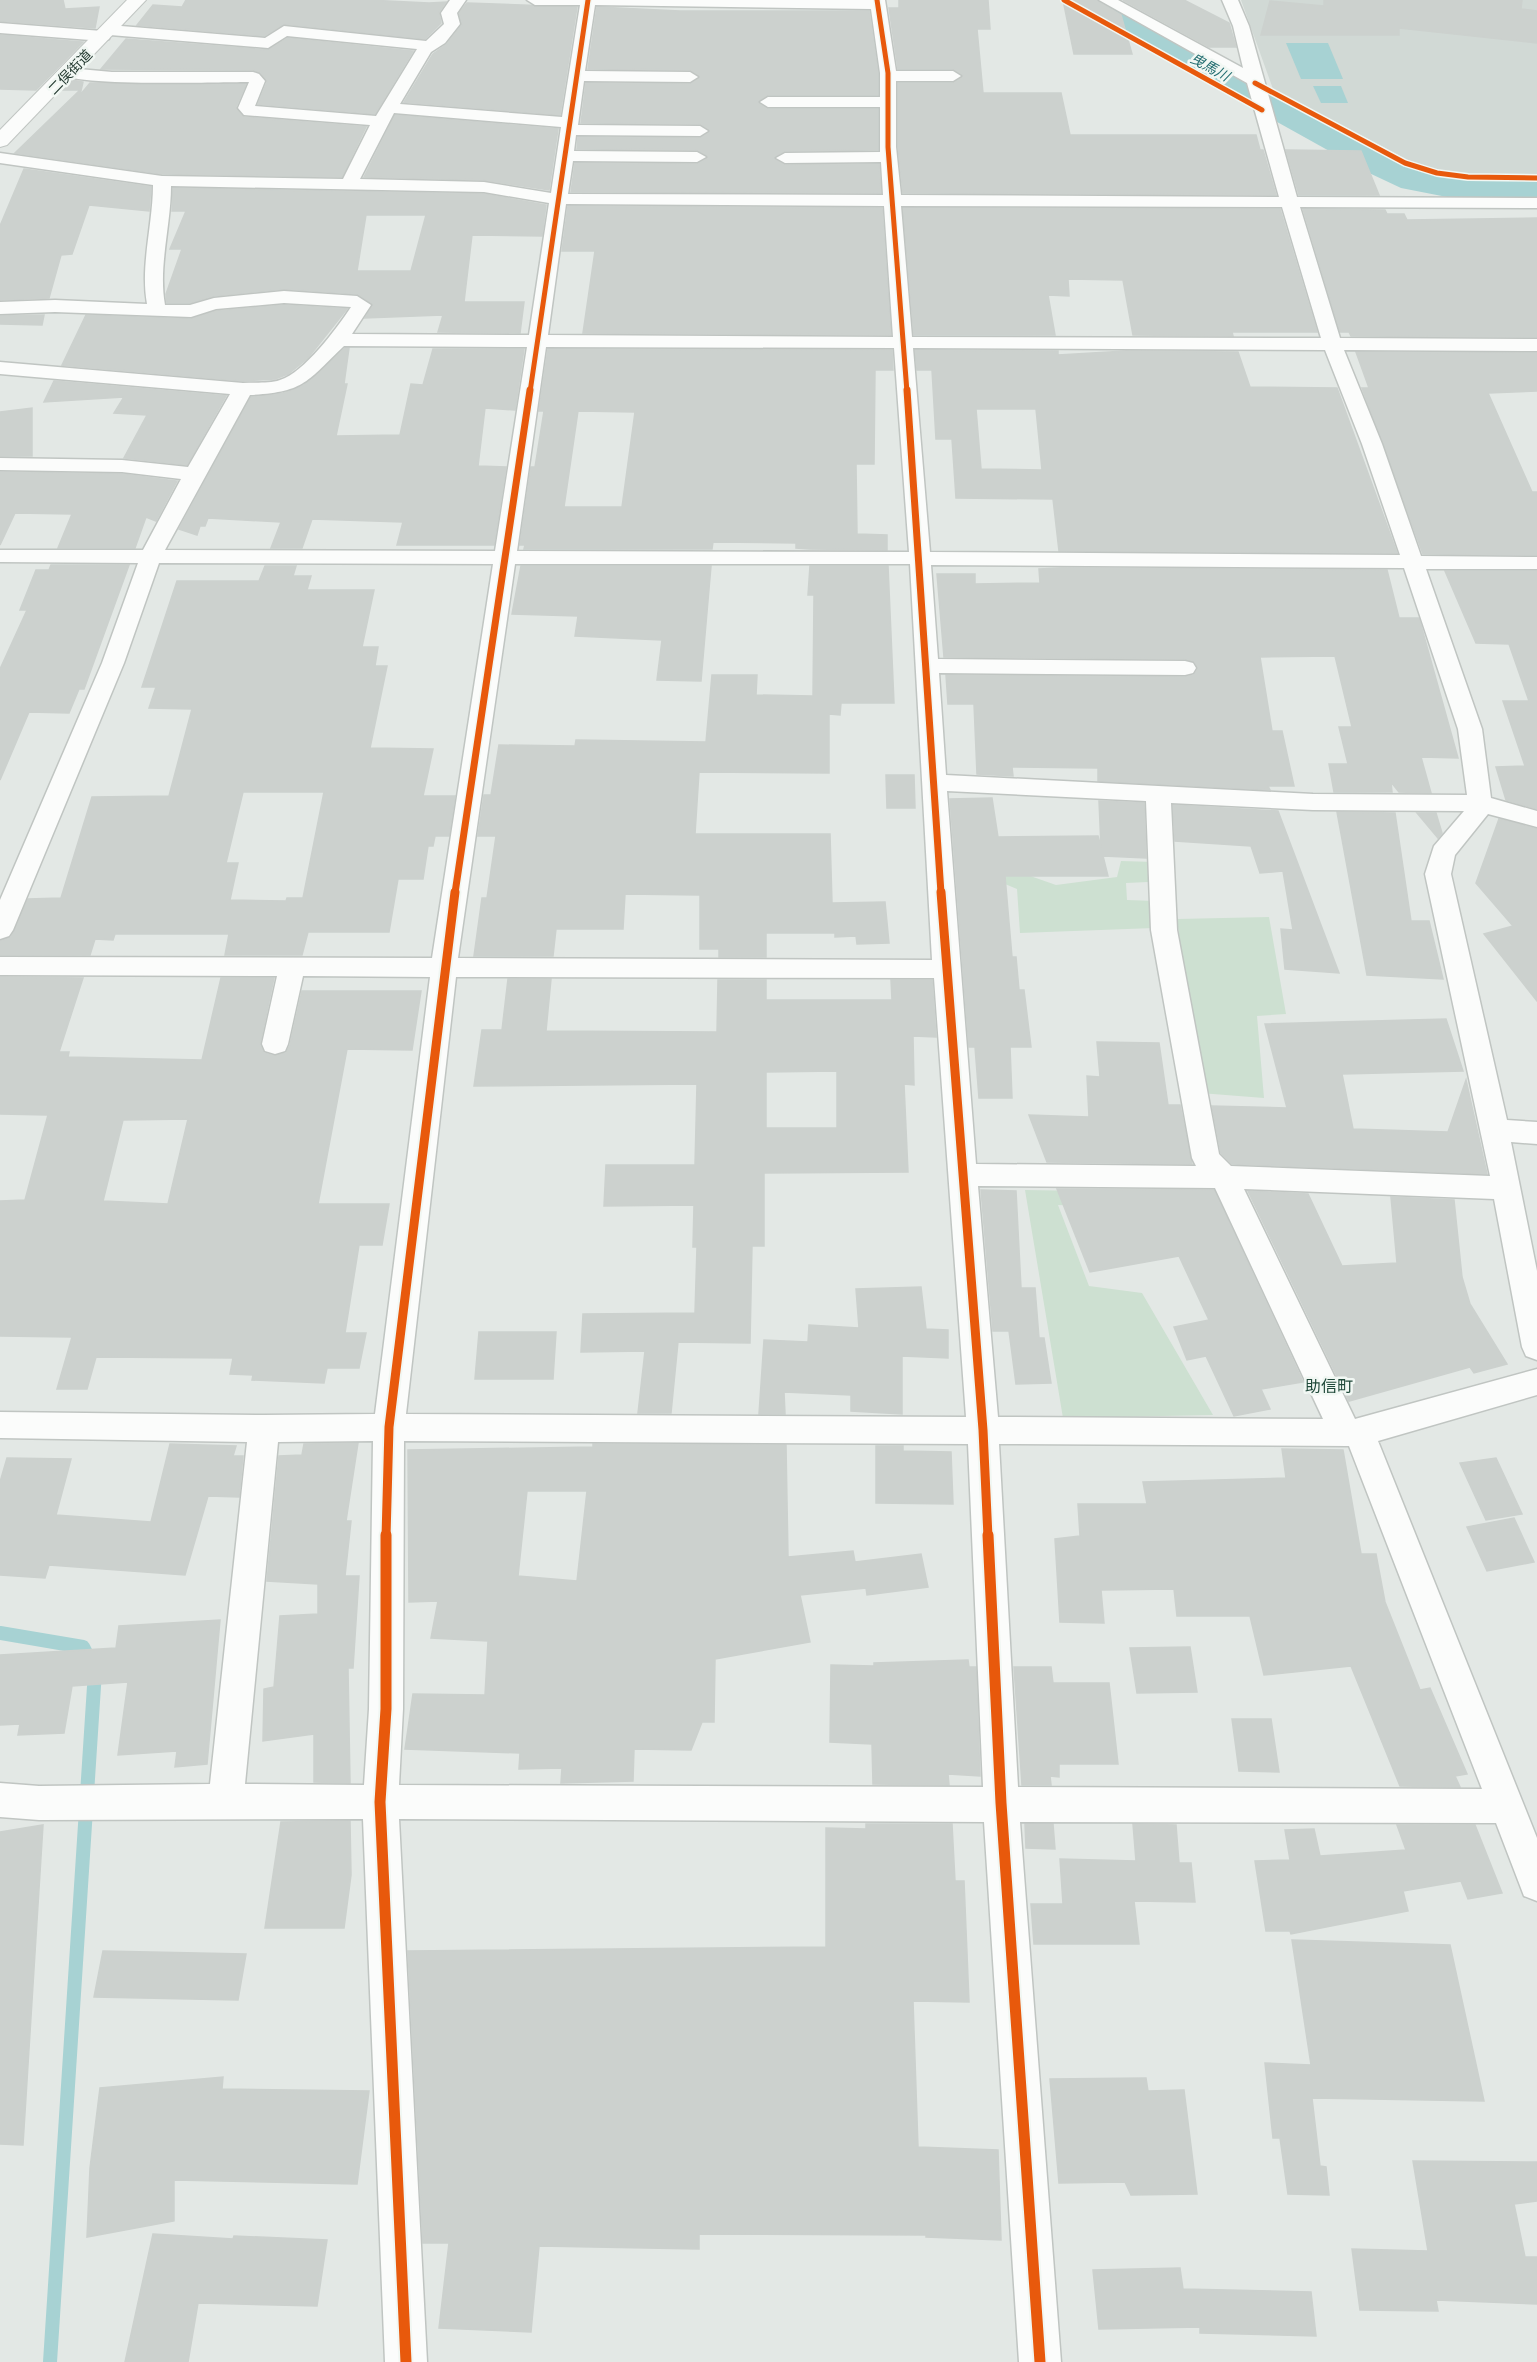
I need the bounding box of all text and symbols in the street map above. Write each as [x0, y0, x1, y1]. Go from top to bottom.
street label: 二俣街道 [45, 46, 96, 98]
water label: 曳馬川 [1187, 50, 1234, 86]
district label: 助信町 [1305, 1377, 1353, 1397]

